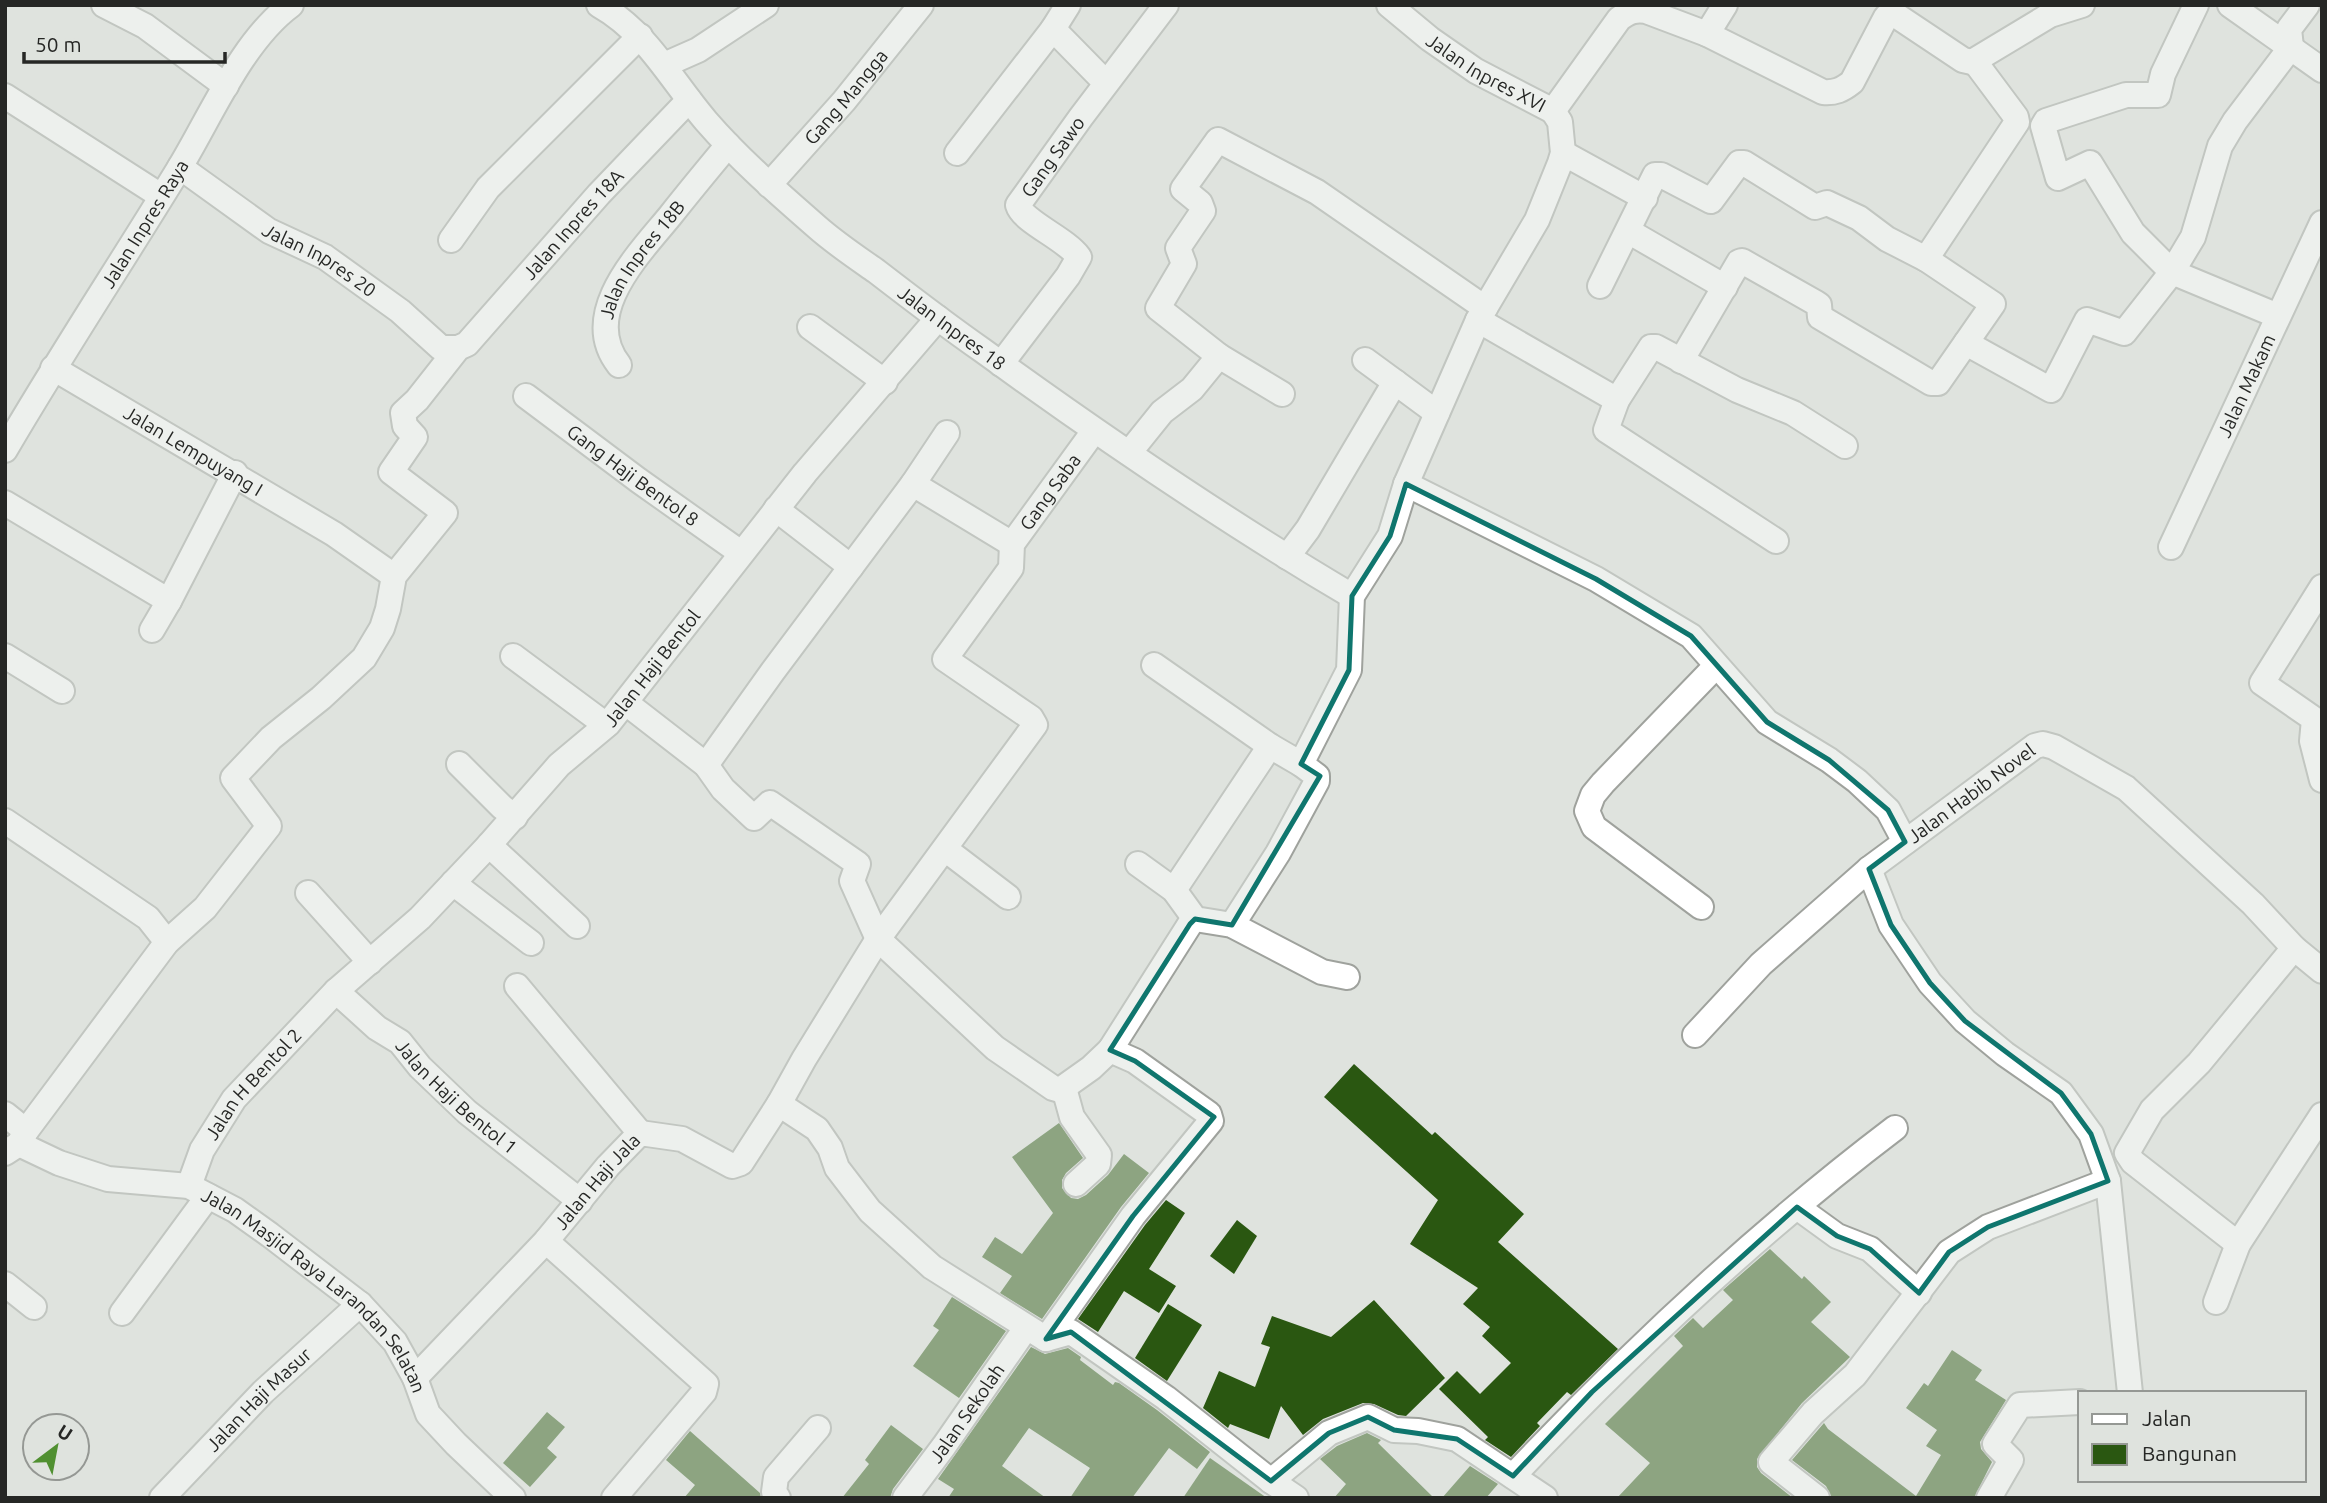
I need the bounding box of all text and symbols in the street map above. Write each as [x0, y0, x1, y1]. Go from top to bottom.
scale bar [24, 21, 226, 65]
street label: Jalan Inpres XVI [1422, 29, 1550, 116]
text: 50 m [35, 32, 82, 56]
street label: Gang Mangga [800, 45, 892, 149]
street label: Gang Sawo [1016, 112, 1089, 201]
street label: Jalan Inpres Raya [96, 156, 193, 292]
street label: Jalan Inpres 18A [518, 164, 628, 284]
street label: Jalan Inpres 18B [595, 196, 689, 321]
street label: Jalan Inpres 20 [258, 219, 381, 301]
street label: Jalan Inpres 18 [894, 281, 1010, 374]
street label: Jalan Makam [2213, 331, 2280, 441]
street label: Jalan Lempuyang I [120, 401, 267, 500]
street label: Gang Haji Bentol 8 [563, 420, 703, 530]
street label: Gang Saba [1015, 449, 1085, 534]
street label: Jalan Haji Bentol [599, 605, 705, 731]
street label: Jalan Habib Novel [1903, 739, 2039, 848]
street label: Jalan H Bentol 2 [200, 1024, 306, 1144]
street label: Jalan Haji Bentol 1 [391, 1035, 521, 1158]
street label: Jalan Haji Jala [549, 1129, 644, 1234]
street label: Jalan Masjid Raya Larandan Selatan [198, 1184, 430, 1396]
street label: Jalan Haji Masur [201, 1343, 315, 1456]
street label: Jalan Sekolah [925, 1359, 1009, 1467]
legend [2078, 1391, 2306, 1482]
text: Jalan [2142, 1406, 2191, 1430]
north arrow [21, 1412, 91, 1482]
text: U [54, 1420, 76, 1445]
text: Bangunan [2142, 1441, 2237, 1465]

